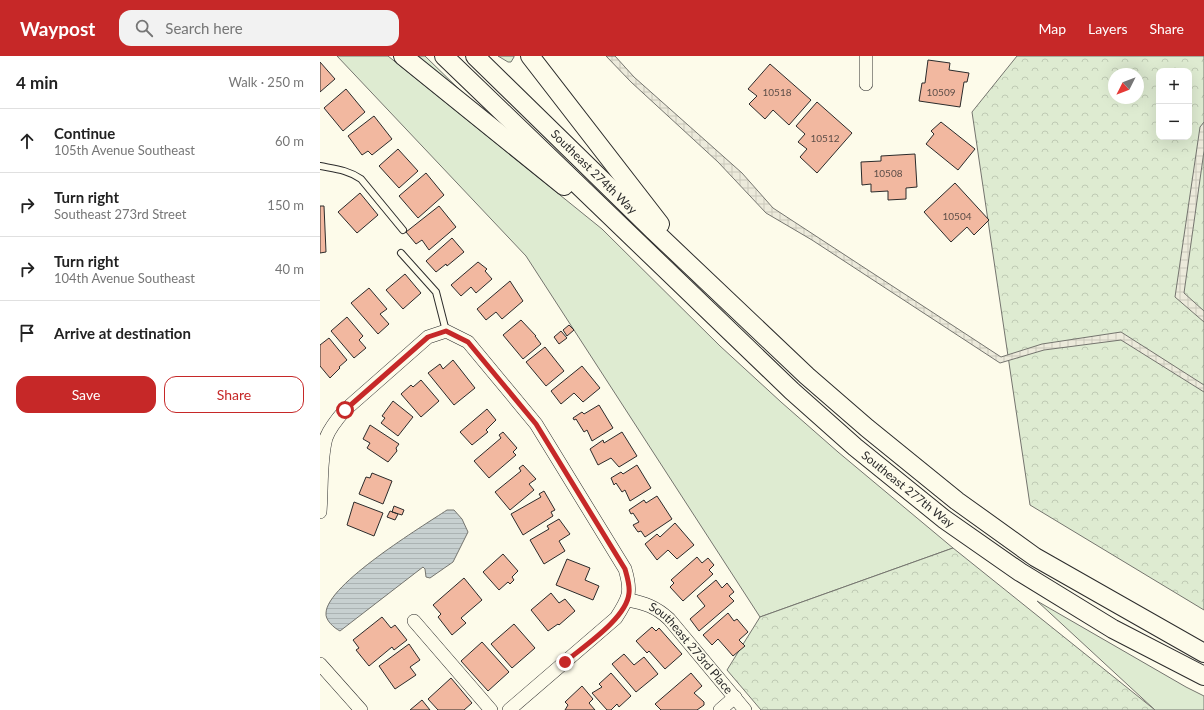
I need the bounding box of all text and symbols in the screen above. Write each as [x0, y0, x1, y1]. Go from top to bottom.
search box [119, 10, 399, 46]
text: Waypost [20, 17, 95, 40]
icon: search [133, 17, 155, 39]
text: Search here [165, 19, 243, 37]
text: Map [1038, 20, 1066, 37]
text: Layers [1088, 20, 1128, 37]
text: Share [1150, 20, 1184, 37]
north arrow [1108, 68, 1144, 104]
map controls [1156, 68, 1192, 140]
button: + [1156, 68, 1192, 104]
text: 4 min [16, 72, 58, 93]
text: Walk · 250 m [228, 74, 304, 90]
house number: 10518 [762, 86, 792, 98]
house number: 10509 [926, 86, 956, 98]
button: − [1156, 104, 1192, 140]
text: Continue [54, 124, 115, 142]
street label: Southeast 274th Way [548, 126, 641, 218]
icon: ahead [16, 130, 38, 152]
house number: 10512 [810, 132, 840, 144]
text: 60 m [275, 133, 304, 149]
text: 105th Avenue Southeast [54, 142, 195, 158]
house number: 10508 [873, 167, 903, 179]
text: Turn right [54, 188, 119, 206]
icon: right [16, 194, 38, 216]
text: 150 m [267, 197, 304, 213]
text: Southeast 273rd Street [54, 206, 186, 222]
house number: 10504 [942, 210, 972, 222]
text: Turn right [54, 252, 119, 270]
icon: right [16, 258, 38, 280]
text: 40 m [275, 261, 304, 277]
text: 104th Avenue Southeast [54, 270, 195, 286]
icon: arrive [16, 322, 38, 344]
text: Arrive at destination [54, 324, 191, 342]
button: Save [16, 376, 156, 413]
button: Share [164, 376, 304, 413]
route start [336, 401, 354, 419]
street label: Southeast 277th Way [859, 447, 958, 531]
street label: Southeast 273rd Place [647, 599, 736, 697]
route end [556, 653, 574, 671]

